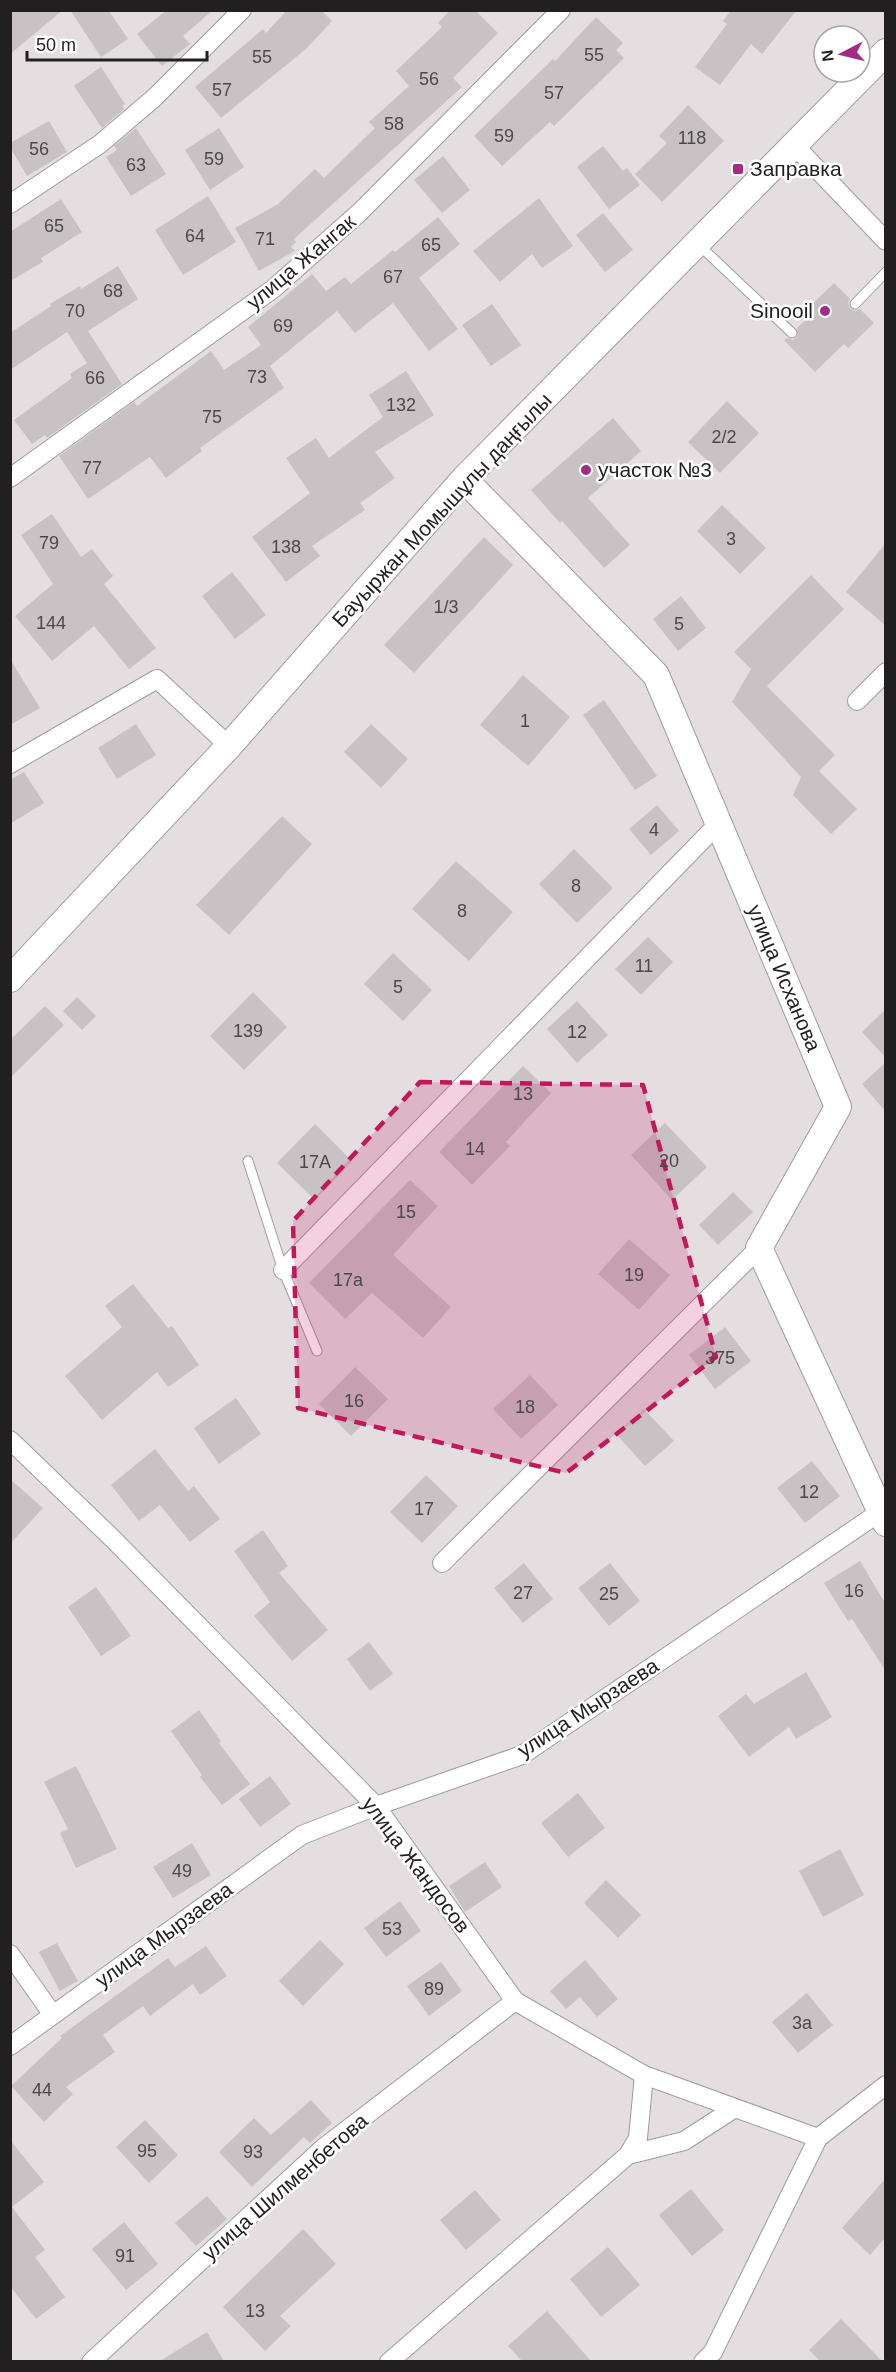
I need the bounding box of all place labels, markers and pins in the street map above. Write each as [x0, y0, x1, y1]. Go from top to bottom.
place label: Заправка [750, 157, 842, 180]
marker: Заправка [731, 162, 745, 176]
place label: Sinooil [750, 299, 813, 322]
marker: Sinooil [818, 304, 832, 318]
place label: участок №3 [598, 458, 712, 481]
marker: участок №3 [579, 463, 593, 477]

